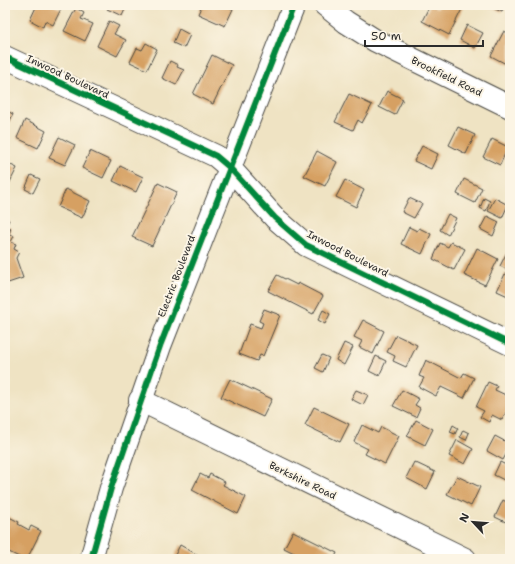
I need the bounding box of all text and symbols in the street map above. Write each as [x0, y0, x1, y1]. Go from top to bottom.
scale bar [365, 22, 483, 48]
text: 50 m [371, 28, 401, 44]
street label: Inwood Boulevard [24, 52, 112, 102]
street label: Brookfield Road [409, 54, 485, 100]
street label: Inwood Boulevard [305, 227, 391, 280]
street label: Electric Boulevard [155, 233, 198, 319]
street label: Berkshire Road [267, 459, 339, 503]
north arrow [453, 502, 493, 542]
text: N [456, 510, 473, 525]

